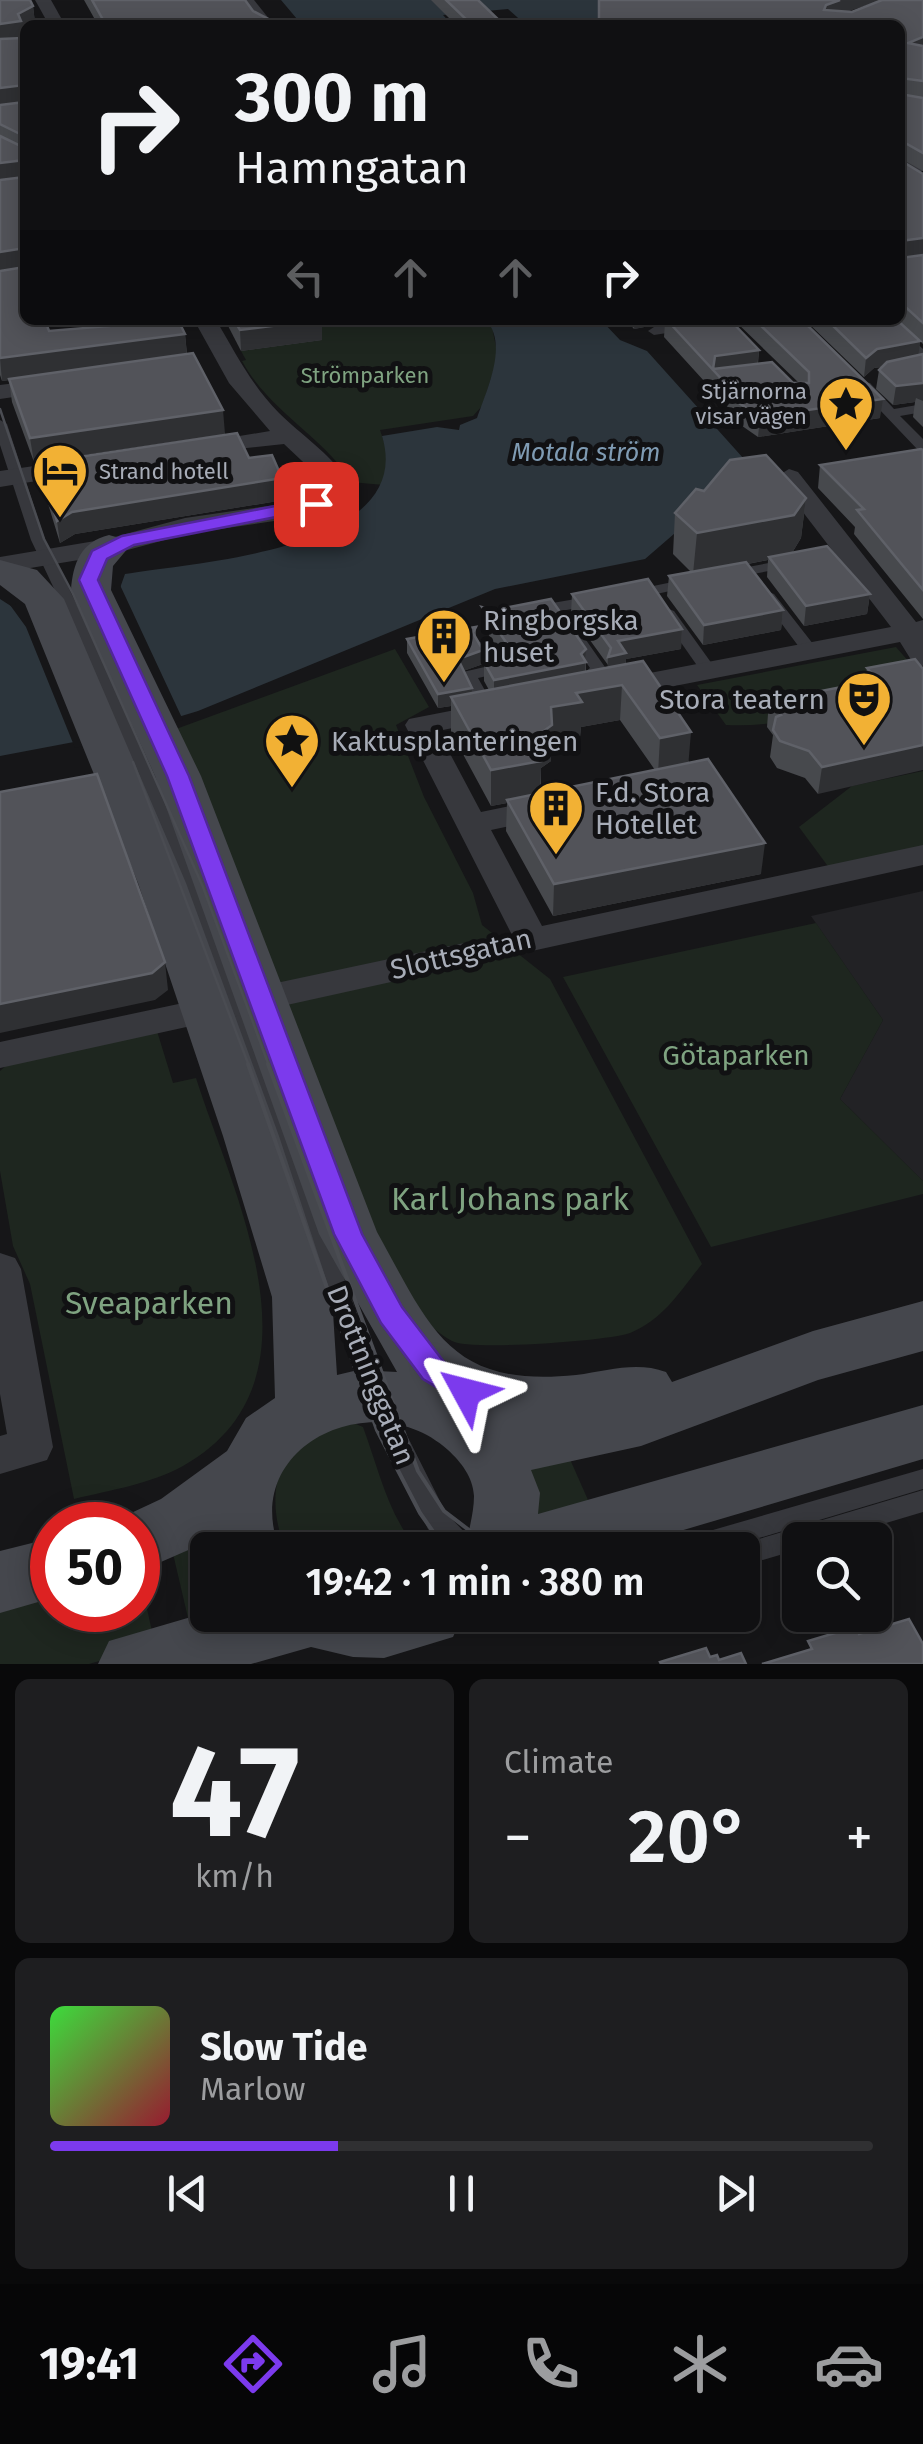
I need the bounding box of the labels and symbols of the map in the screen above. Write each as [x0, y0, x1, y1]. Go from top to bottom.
park label: Strömparken [301, 362, 429, 389]
place icon: Stjärnorna visar vägen [816, 374, 876, 453]
place label: Stjärnorna visar vägen [695, 378, 807, 430]
water label: Motala ström [512, 438, 660, 468]
hotel icon: Strand hotell [30, 441, 90, 520]
place label: Strand hotell [99, 458, 229, 485]
pin [274, 462, 359, 547]
place label: Ringborgska huset [483, 604, 639, 669]
building icon: Ringborgska huset [414, 606, 474, 685]
theatre icon: Stora teatern [834, 669, 894, 748]
place label: Stora teatern [659, 683, 825, 716]
place icon: Kaktusplanteringen [262, 711, 322, 790]
place label: Kaktusplanteringen [331, 725, 579, 758]
place label: F.d. Stora Hotellet [595, 776, 710, 841]
building icon: F.d. Stora Hotellet [526, 778, 586, 857]
street label: Slottsgatan [387, 922, 535, 986]
park label: Götaparken [662, 1039, 810, 1072]
park label: Karl Johans park [391, 1180, 630, 1218]
street label: Drottninggatan [320, 1280, 422, 1470]
park label: Sveaparken [65, 1284, 233, 1322]
position arrow [414, 1340, 518, 1444]
speed limit sign: 50 [30, 1502, 160, 1632]

